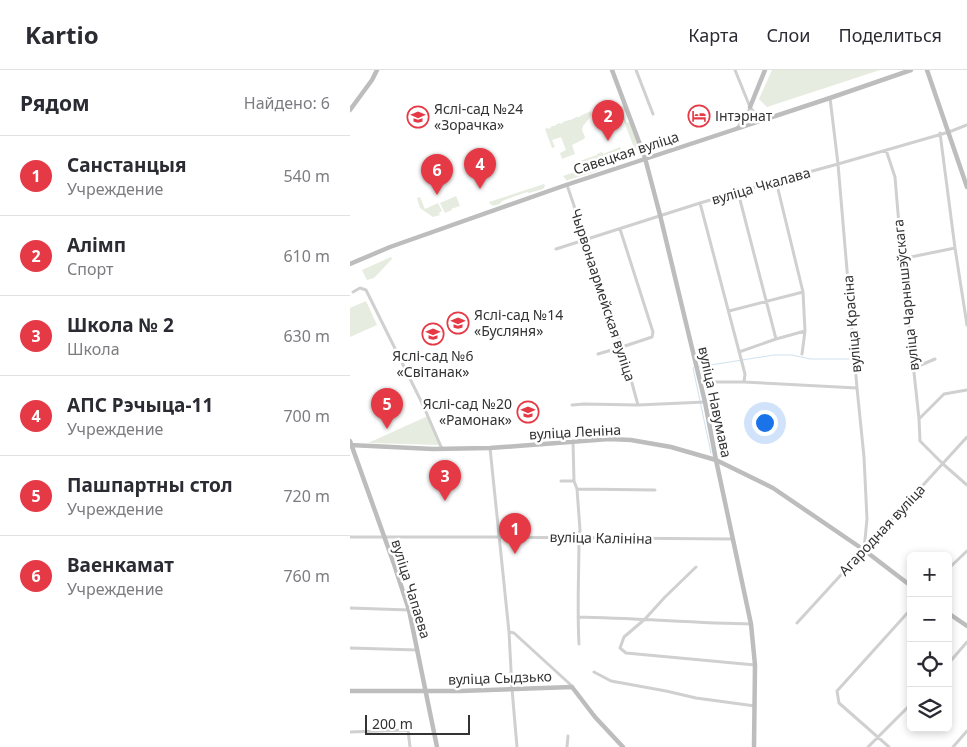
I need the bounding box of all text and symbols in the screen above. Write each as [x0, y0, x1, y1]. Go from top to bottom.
text: Kartio [25, 18, 99, 51]
text: Карта [688, 23, 738, 47]
text: Слои [766, 23, 810, 47]
text: Поделиться [838, 23, 942, 47]
text: Рядом [20, 89, 90, 117]
text: Найдено: 6 [244, 92, 330, 114]
place label: Яслі-сад №24 «Зорачка» [434, 99, 523, 134]
pin: 2 [592, 100, 624, 141]
hotel icon: Інтэрнат [687, 104, 711, 128]
school or university icon: Яслі-сад №24 «Зорачка» [406, 105, 430, 129]
place label: Інтэрнат [715, 106, 773, 125]
street label: Савецкая вуліца [571, 127, 681, 179]
pin: 4 [464, 148, 496, 189]
text: Санстанцыя [67, 152, 186, 178]
pin: 6 [421, 154, 453, 195]
street label: вуліца Чкалава [709, 162, 813, 209]
text: 1 [31, 165, 41, 187]
text: 540 m [283, 165, 330, 187]
text: Учреждение [67, 178, 163, 200]
street label: Чырвонаармейская вуліца [567, 206, 640, 384]
street label: вуліца Чарнышэўскага [888, 218, 923, 372]
text: Алімп [67, 232, 126, 258]
text: 2 [31, 245, 41, 267]
text: 610 m [283, 245, 330, 267]
text: Спорт [67, 258, 113, 280]
street label: вуліца Красіна [838, 274, 865, 374]
place label: Яслі-сад №14 «Бусляня» [474, 305, 563, 340]
school or university icon: Яслі-сад №14 «Бусляня» [446, 311, 470, 335]
text: Школа № 2 [67, 312, 174, 338]
school or university icon: Яслі-сад №6 «Світанак» [421, 322, 445, 346]
text: 3 [31, 325, 41, 347]
text: 630 m [283, 325, 330, 347]
text: Школа [67, 338, 120, 360]
street label: вуліца Навумава [694, 345, 737, 459]
place label: Яслі-сад №6 «Світанак» [392, 346, 474, 381]
pin: 5 [371, 388, 403, 429]
text: АПС Рэчыца-11 [67, 392, 213, 418]
place label: Яслі-сад №20 «Рамонак» [423, 394, 512, 429]
school or university icon: Яслі-сад №20 «Рамонак» [516, 400, 540, 424]
text: 4 [31, 405, 41, 427]
text: 700 m [283, 405, 330, 427]
your location [752, 410, 778, 436]
text: Учреждение [67, 418, 163, 440]
street label: вуліца Леніна [529, 420, 621, 443]
pin: 3 [429, 460, 461, 501]
text: Пашпартны стол [67, 472, 233, 498]
street label: Агародная вуліца [834, 480, 929, 579]
text: 5 [31, 485, 41, 507]
text: 720 m [283, 485, 330, 507]
text: Учреждение [67, 498, 163, 520]
pin: 1 [499, 513, 531, 554]
street label: вуліца Калініна [549, 527, 653, 548]
street label: вуліца Чапаева [387, 537, 436, 641]
text: Ваенкамат [67, 552, 174, 578]
map controls [907, 552, 952, 732]
button: + [907, 552, 952, 597]
text: 6 [31, 565, 41, 587]
text: 760 m [283, 565, 330, 587]
text: Учреждение [67, 578, 163, 600]
button: − [907, 597, 952, 642]
button: locate [907, 642, 952, 687]
street label: вуліца Сыдзько [448, 666, 552, 689]
button: layers [907, 687, 952, 732]
scale bar [365, 712, 470, 735]
text: 200 m [372, 714, 413, 733]

